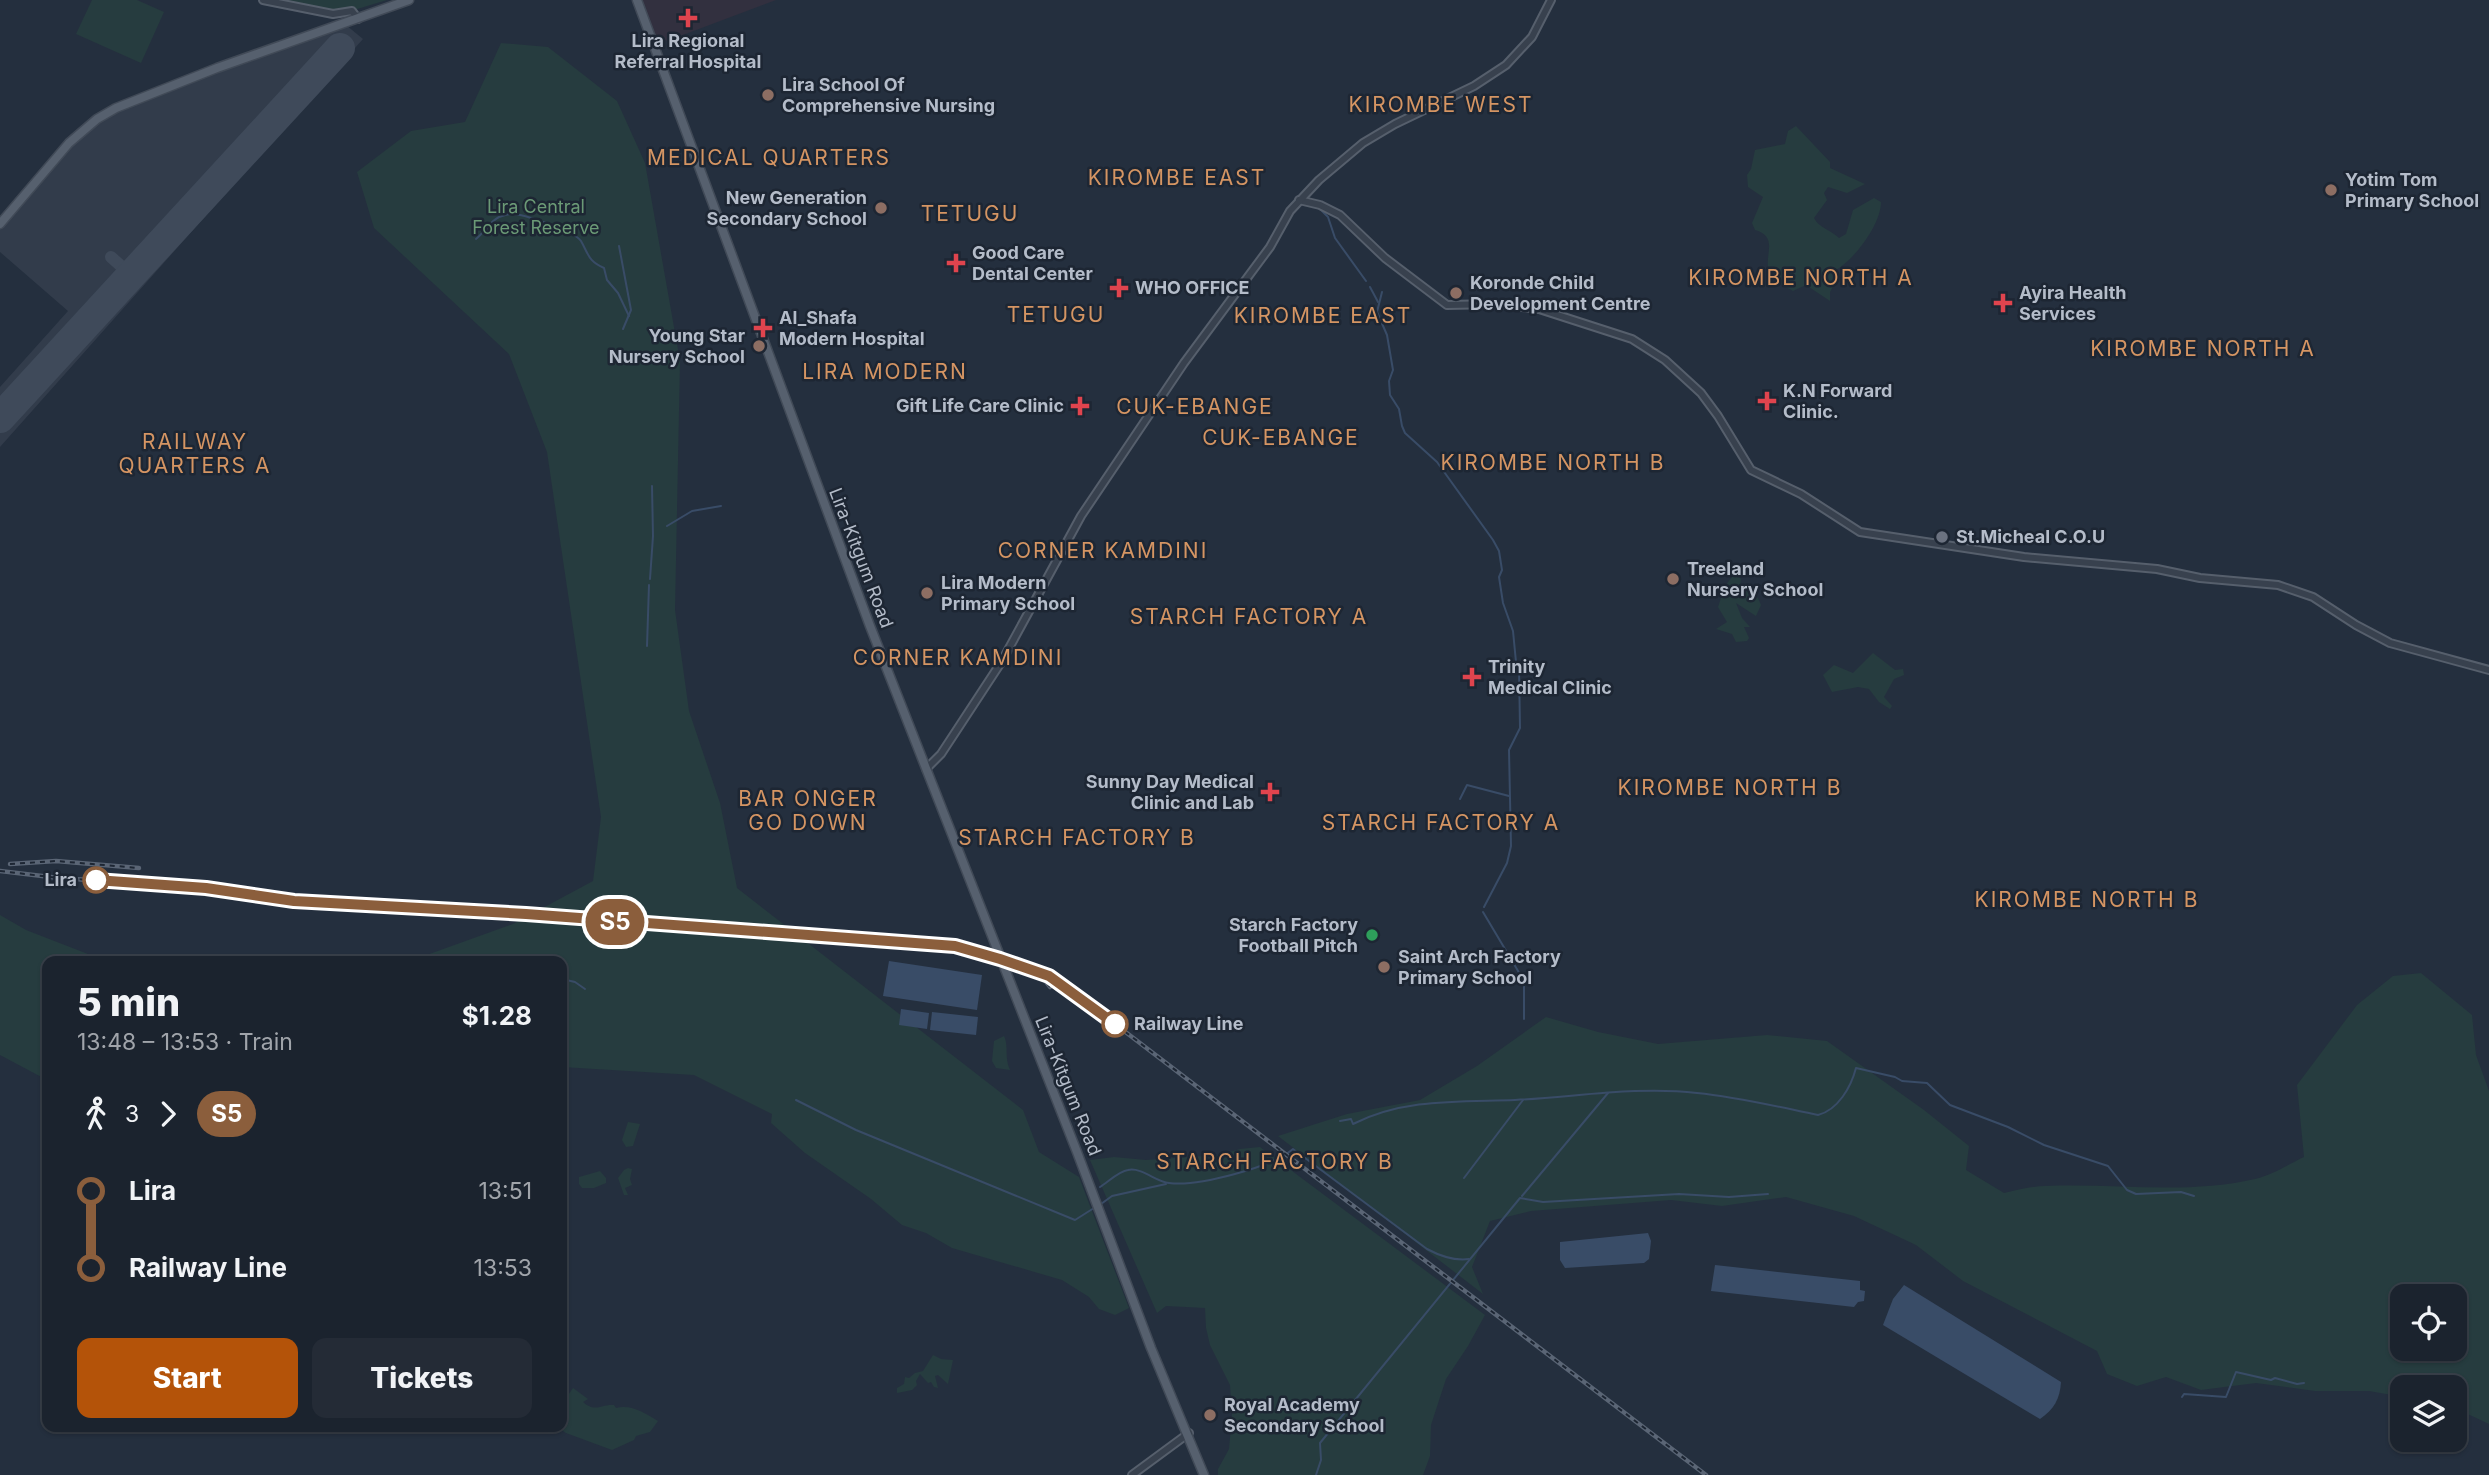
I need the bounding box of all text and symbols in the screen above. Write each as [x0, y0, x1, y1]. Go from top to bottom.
marker: Lira Regional Referral Hospital [678, 8, 698, 28]
place label: Lira Regional Referral Hospital [615, 30, 761, 72]
place label: Lira School Of Comprehensive Nursing [782, 74, 995, 116]
marker: Lira School Of Comprehensive Nursing [760, 87, 776, 103]
district label: KIROMBE WEST [1349, 92, 1533, 117]
district label: MEDICAL QUARTERS [647, 145, 891, 170]
district label: KIROMBE EAST [1088, 165, 1266, 190]
place label: Yotim Tom Primary School [2345, 169, 2479, 211]
marker: Yotim Tom Primary School [2323, 182, 2339, 198]
place label: New Generation Secondary School [707, 187, 867, 229]
park label: Lira Central Forest Reserve [472, 196, 600, 238]
marker: New Generation Secondary School [873, 200, 889, 216]
district label: TETUGU [921, 201, 1019, 226]
place label: Good Care Dental Center [972, 242, 1093, 284]
marker: Good Care Dental Center [946, 253, 966, 273]
district label: KIROMBE NORTH A [1688, 265, 1914, 290]
place label: Koronde Child Development Centre [1470, 272, 1651, 314]
place label: WHO OFFICE [1135, 277, 1250, 298]
marker: WHO OFFICE [1109, 278, 1129, 298]
place label: Ayira Health Services [2019, 282, 2127, 324]
marker: Koronde Child Development Centre [1448, 285, 1464, 301]
marker: Ayira Health Services [1993, 293, 2013, 313]
district label: TETUGU [1007, 302, 1105, 327]
district label: KIROMBE EAST [1234, 303, 1412, 328]
place label: Al_Shafa Modern Hospital [779, 307, 925, 349]
marker: Al_Shafa Modern Hospital [753, 318, 773, 338]
place label: Young Star Nursery School [609, 325, 745, 367]
district label: KIROMBE NORTH A [2090, 336, 2316, 361]
marker: Young Star Nursery School [751, 338, 767, 354]
district label: LIRA MODERN [802, 359, 968, 384]
place label: K.N Forward Clinic. [1783, 380, 1892, 422]
marker: K.N Forward Clinic. [1757, 391, 1777, 411]
district label: CUK-EBANGE [1116, 394, 1274, 419]
place label: Gift Life Care Clinic [896, 395, 1064, 416]
marker: Gift Life Care Clinic [1070, 396, 1090, 416]
district label: CUK-EBANGE [1202, 425, 1360, 450]
district label: RAILWAY QUARTERS A [119, 429, 271, 478]
district label: KIROMBE NORTH B [1441, 450, 1665, 475]
street label: Lira-Kitgum Road [825, 485, 898, 631]
place label: St.Micheal C.O.U [1956, 526, 2105, 547]
marker: St.Micheal C.O.U [1934, 529, 1950, 545]
district label: CORNER KAMDINI [998, 538, 1208, 563]
place label: Treeland Nursery School [1687, 558, 1823, 600]
marker: Treeland Nursery School [1665, 571, 1681, 587]
place label: Lira Modern Primary School [941, 572, 1075, 614]
marker: Lira Modern Primary School [919, 585, 935, 601]
district label: STARCH FACTORY A [1130, 604, 1368, 629]
district label: CORNER KAMDINI [853, 645, 1063, 670]
place label: Trinity Medical Clinic [1488, 656, 1612, 698]
marker: Trinity Medical Clinic [1462, 667, 1482, 687]
place label: Sunny Day Medical Clinic and Lab [1086, 771, 1254, 813]
district label: KIROMBE NORTH B [1618, 775, 1842, 800]
marker: Sunny Day Medical Clinic and Lab [1260, 782, 1280, 802]
district label: BAR ONGER GO DOWN [738, 786, 878, 835]
district label: STARCH FACTORY A [1322, 810, 1560, 835]
district label: STARCH FACTORY B [958, 825, 1196, 850]
marker: Lira [83, 867, 109, 893]
place label: Lira [44, 869, 77, 890]
district label: KIROMBE NORTH B [1975, 887, 2199, 912]
line badge: S5 [584, 899, 646, 945]
text: S5 [599, 907, 631, 936]
place label: Starch Factory Football Pitch [1229, 914, 1358, 956]
marker: Starch Factory Football Pitch [1364, 927, 1380, 943]
place label: Saint Arch Factory Primary School [1398, 946, 1561, 988]
marker: Saint Arch Factory Primary School [1376, 959, 1392, 975]
text: 5 min [77, 979, 180, 1025]
text: $1.28 [462, 1000, 532, 1031]
marker: Railway Line [1102, 1011, 1128, 1037]
street label: Lira-Kitgum Road [1031, 1013, 1106, 1158]
place label: Railway Line [1134, 1013, 1244, 1034]
text: 13:48 – 13:53 · Train [77, 1028, 293, 1056]
icon: walk [77, 1095, 115, 1133]
icon: forward [149, 1095, 187, 1133]
text: S5 [211, 1099, 242, 1128]
text: 3 [125, 1100, 139, 1128]
district label: STARCH FACTORY B [1156, 1149, 1394, 1174]
text: Lira [129, 1175, 176, 1206]
text: 13:51 [478, 1177, 532, 1205]
text: Railway Line [129, 1252, 287, 1283]
text: 13:53 [474, 1254, 532, 1282]
map controls [2390, 1284, 2467, 1452]
button: locate [2390, 1284, 2467, 1361]
button: Start [77, 1338, 298, 1418]
button: Tickets [312, 1338, 532, 1418]
button: layers [2390, 1375, 2467, 1452]
place label: Royal Academy Secondary School [1224, 1394, 1384, 1436]
marker: Royal Academy Secondary School [1202, 1407, 1218, 1423]

